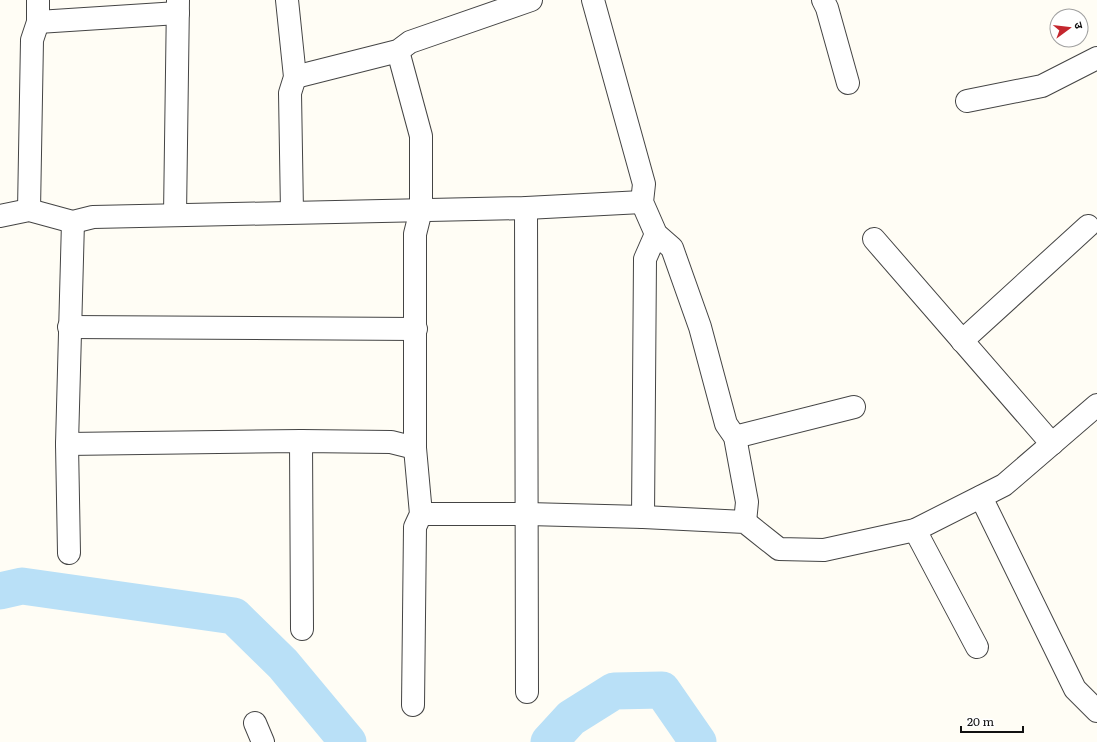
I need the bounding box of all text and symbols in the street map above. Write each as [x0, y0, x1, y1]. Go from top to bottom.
north arrow [1049, 8, 1089, 48]
text: उ [1071, 20, 1088, 31]
scale bar [961, 708, 1023, 734]
text: 20 m [967, 712, 994, 730]

